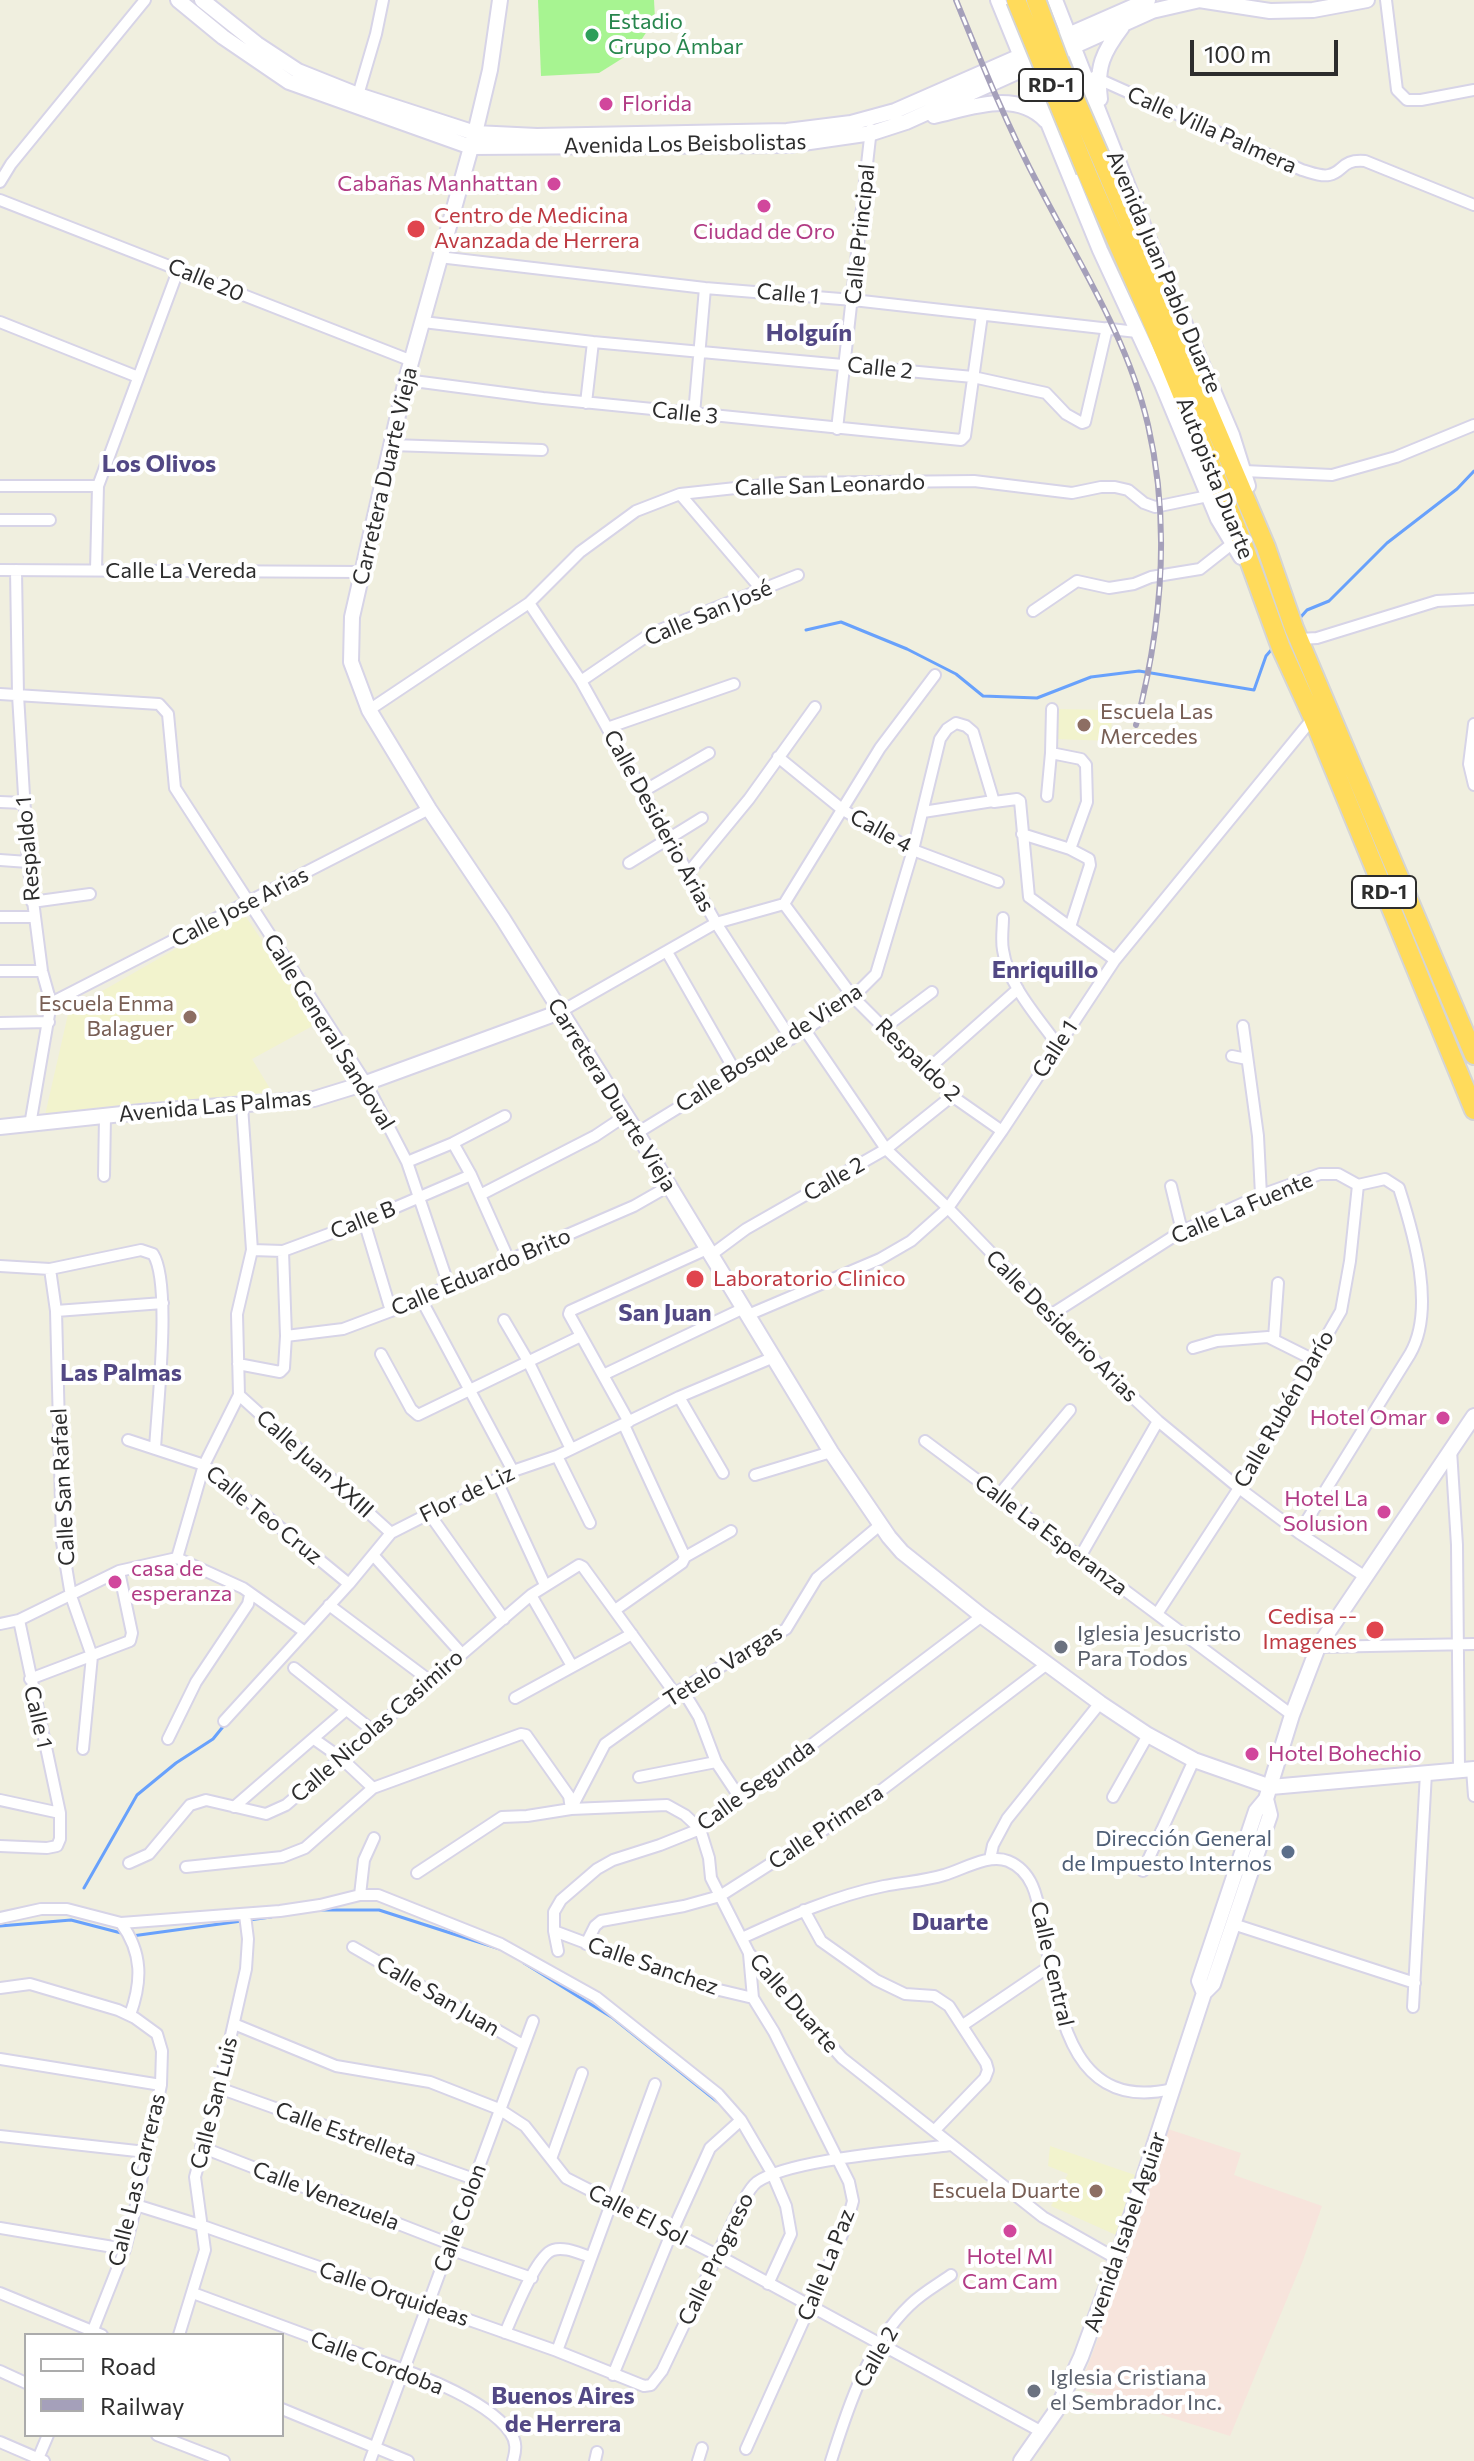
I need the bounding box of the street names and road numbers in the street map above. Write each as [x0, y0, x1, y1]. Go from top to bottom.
road number: RD-1 [1019, 69, 1083, 101]
street label: Calle Villa Palmera [1123, 81, 1301, 179]
street label: Avenida Los Beisbolistas [563, 129, 807, 159]
street label: Avenida Juan Pablo Duarte [1101, 147, 1227, 397]
street label: Calle Principal [839, 162, 881, 306]
street label: Calle 20 [164, 253, 248, 307]
street label: Calle 1 [755, 278, 821, 310]
street label: Calle 2 [846, 351, 914, 385]
street label: Carretera Duarte Vieja [347, 364, 423, 588]
street label: Autopista Duarte [1171, 393, 1259, 563]
street label: Calle 3 [651, 396, 719, 430]
street label: Calle San Leonardo [734, 468, 926, 502]
street label: Calle La Vereda [105, 558, 257, 584]
street label: Calle San José [640, 574, 776, 652]
street label: Calle Desiderio Arias [598, 725, 720, 917]
street label: Respaldo 1 [10, 795, 46, 903]
street label: Calle 4 [845, 803, 917, 859]
street label: Calle Jose Arias [167, 861, 313, 953]
road number: RD-1 [1352, 876, 1416, 908]
street label: Calle General Sandoval [258, 929, 400, 1135]
street label: Calle Bosque de Viena [671, 978, 867, 1118]
street label: Carretera Duarte Vieja [542, 993, 682, 1197]
street label: Respaldo 2 [870, 1013, 966, 1107]
street label: Calle 1 [1027, 1015, 1083, 1083]
street label: Avenida Las Palmas [117, 1084, 313, 1128]
street label: Calle 2 [799, 1151, 869, 1207]
street label: Calle La Fuente [1167, 1166, 1317, 1250]
street label: Calle B [327, 1195, 399, 1245]
street label: Calle Eduardo Brito [387, 1222, 575, 1322]
street label: Calle Desiderio Arias [980, 1244, 1144, 1408]
street label: Calle Rubén Darío [1228, 1326, 1340, 1492]
street label: Calle Juan XXIII [251, 1404, 379, 1524]
street label: Calle San Rafael [46, 1407, 80, 1567]
street label: Calle Teo Cruz [201, 1460, 327, 1570]
street label: Flor de Liz [415, 1460, 519, 1528]
street label: Calle La Esperanza [969, 1469, 1133, 1601]
street label: Tetelo Vargas [659, 1619, 787, 1713]
street label: Calle Nicolas Casimiro [285, 1644, 469, 1808]
street label: Calle 1 [18, 1683, 58, 1751]
street label: Calle Segunda [692, 1733, 820, 1837]
street label: Calle Primera [764, 1779, 888, 1875]
street label: Calle Central [1025, 1899, 1079, 2029]
street label: Calle Sanchez [584, 1931, 722, 2001]
street label: Calle Duarte [744, 1948, 844, 2058]
street label: Calle San Juan [372, 1950, 504, 2042]
street label: Calle San Luis [185, 2034, 243, 2172]
street label: Calle Las Carreras [103, 2091, 171, 2269]
street label: Calle Estrelleta [272, 2096, 420, 2172]
street label: Avenida Isabel Aguiar [1078, 2128, 1172, 2336]
street label: Calle Venezuela [249, 2156, 403, 2236]
street label: Calle Colon [428, 2160, 492, 2276]
street label: Calle El Sol [584, 2179, 692, 2251]
street label: Calle Progreso [673, 2188, 759, 2330]
street label: Calle La Paz [792, 2205, 860, 2325]
street label: Calle Orquideas [316, 2256, 472, 2332]
street label: Calle 2 [848, 2322, 904, 2392]
street label: Calle Cordoba [307, 2325, 447, 2401]

